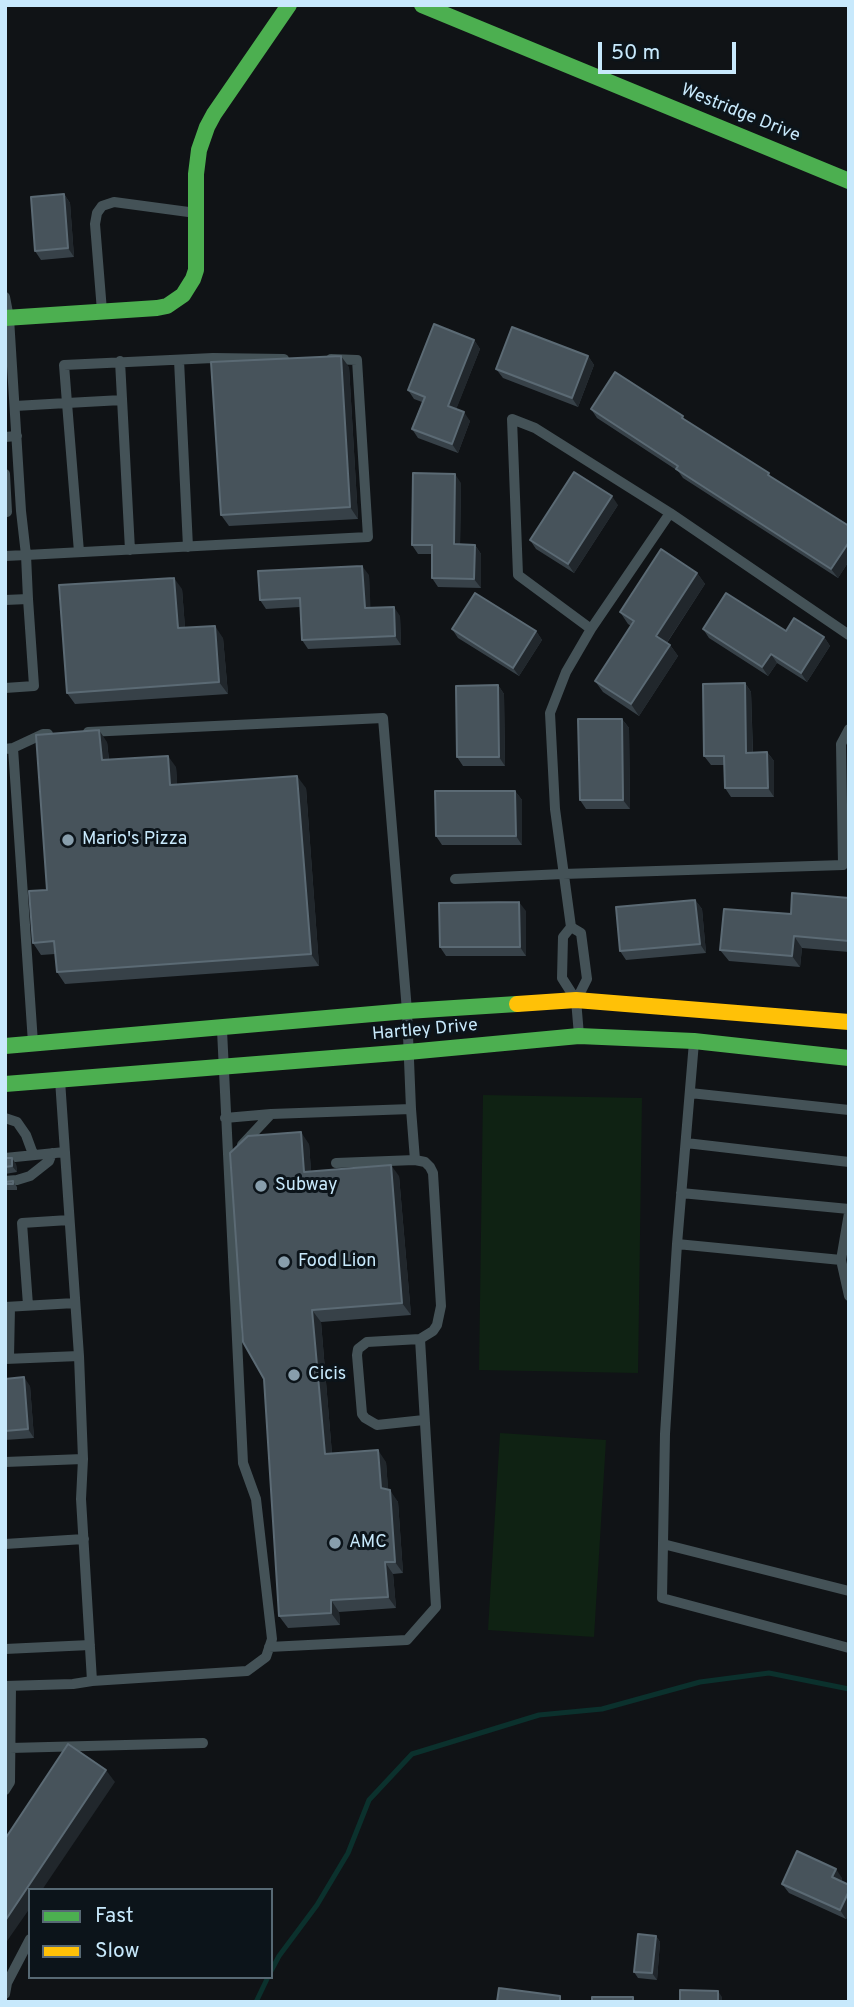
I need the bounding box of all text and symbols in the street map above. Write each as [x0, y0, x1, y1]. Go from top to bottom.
scale bar [602, 28, 740, 72]
text: 50 m [611, 40, 660, 67]
street label: Westridge Drive [677, 80, 803, 148]
place label: Mario's Pizza [82, 829, 187, 851]
marker: Mario's Pizza [60, 832, 76, 848]
street label: Hartley Drive [371, 1016, 479, 1046]
place label: Subway [275, 1175, 337, 1197]
marker: Subway [253, 1178, 269, 1194]
place label: Food Lion [298, 1251, 376, 1273]
marker: Food Lion [276, 1254, 292, 1270]
place label: Cicis [308, 1364, 346, 1386]
marker: Cicis [286, 1367, 302, 1383]
place label: AMC [349, 1532, 387, 1554]
marker: AMC [327, 1535, 343, 1551]
legend [28, 1888, 273, 1979]
text: Fast [95, 1903, 134, 1930]
text: Slow [95, 1938, 140, 1965]

